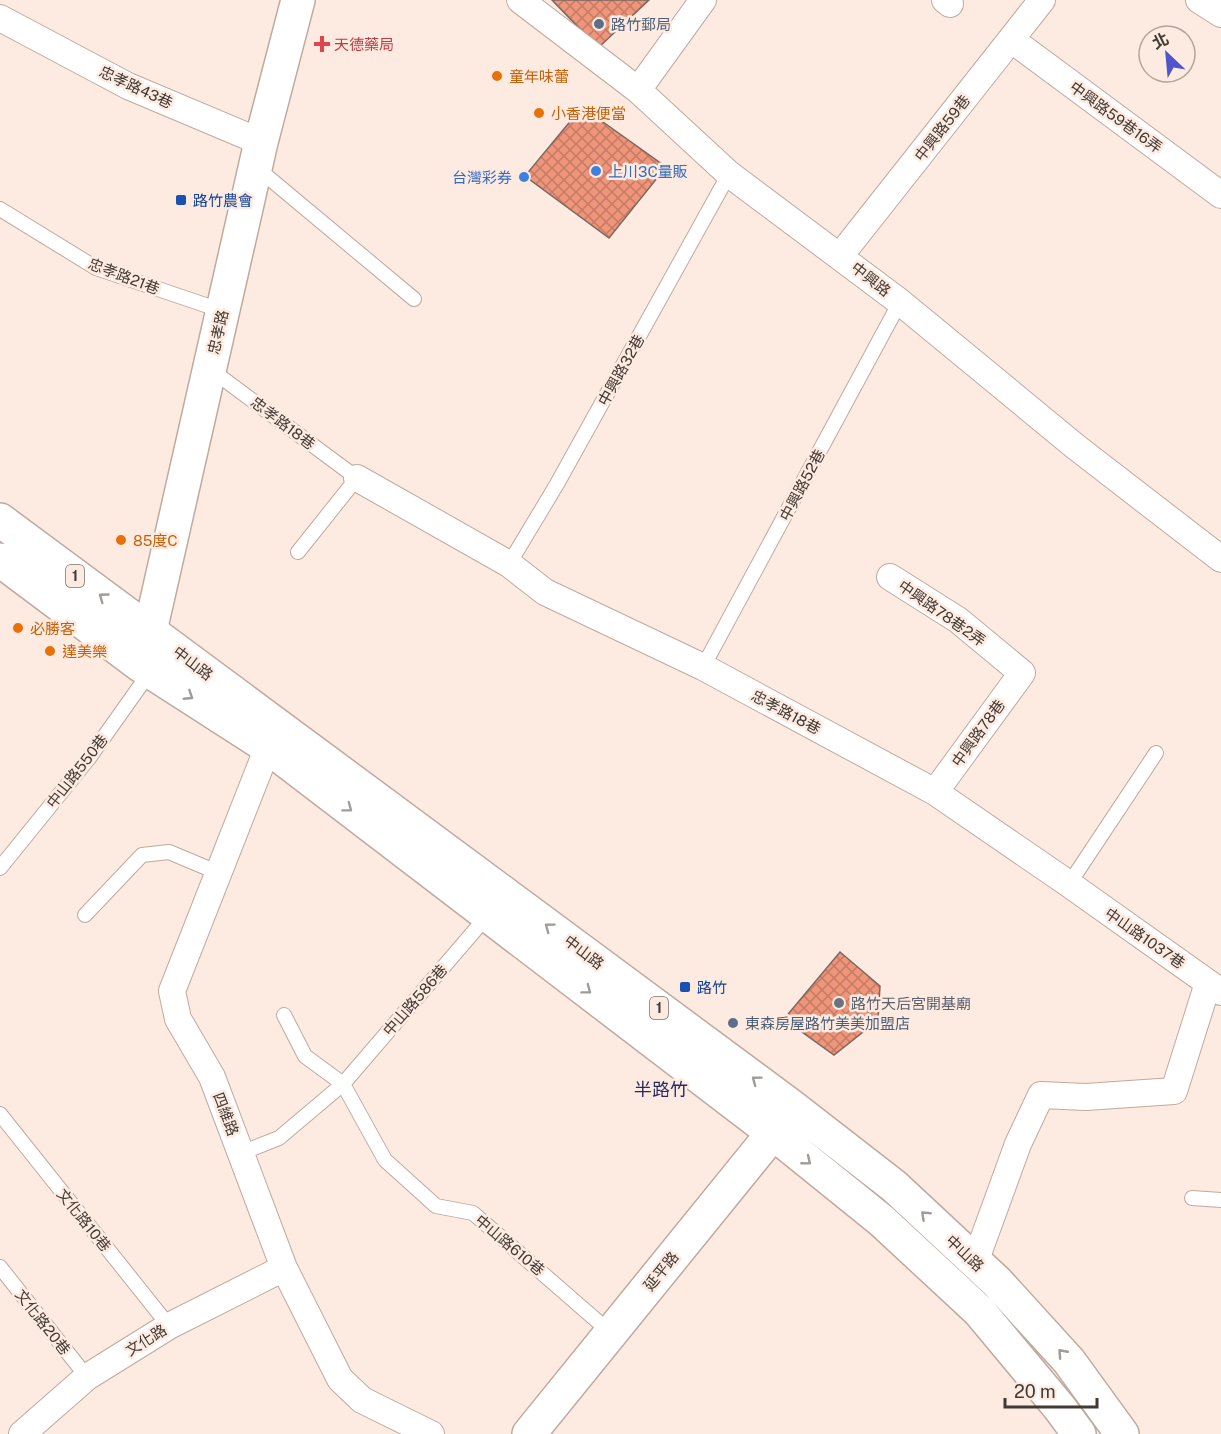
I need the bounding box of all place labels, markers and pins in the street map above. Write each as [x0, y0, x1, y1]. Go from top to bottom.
place label: 路竹郵局 [611, 16, 671, 33]
marker: 路竹郵局 [592, 17, 606, 31]
place label: 天德藥局 [334, 36, 394, 53]
marker: 天德藥局 [315, 37, 329, 51]
place label: 童年味蕾 [509, 68, 569, 85]
marker: 童年味蕾 [490, 69, 504, 83]
place label: 小香港便當 [551, 105, 626, 122]
marker: 小香港便當 [532, 106, 546, 120]
place label: 上川3C量販 [608, 163, 688, 180]
marker: 上川3C量販 [589, 164, 603, 178]
place label: 台灣彩券 [452, 169, 512, 186]
marker: 台灣彩券 [517, 170, 531, 184]
place label: 路竹農會 [193, 192, 253, 209]
marker: 路竹農會 [174, 193, 188, 207]
place label: 85度C [133, 532, 178, 549]
marker: 85度C [114, 533, 128, 547]
place label: 必勝客 [30, 620, 75, 637]
marker: 必勝客 [11, 621, 25, 635]
place label: 達美樂 [62, 643, 107, 660]
marker: 達美樂 [43, 644, 57, 658]
place label: 路竹 [697, 979, 727, 996]
marker: 路竹 [678, 980, 692, 994]
place label: 路竹天后宮開基廟 [851, 995, 971, 1012]
marker: 路竹天后宮開基廟 [832, 996, 846, 1010]
place label: 東森房屋路竹美美加盟店 [745, 1015, 910, 1032]
marker: 東森房屋路竹美美加盟店 [726, 1016, 740, 1030]

